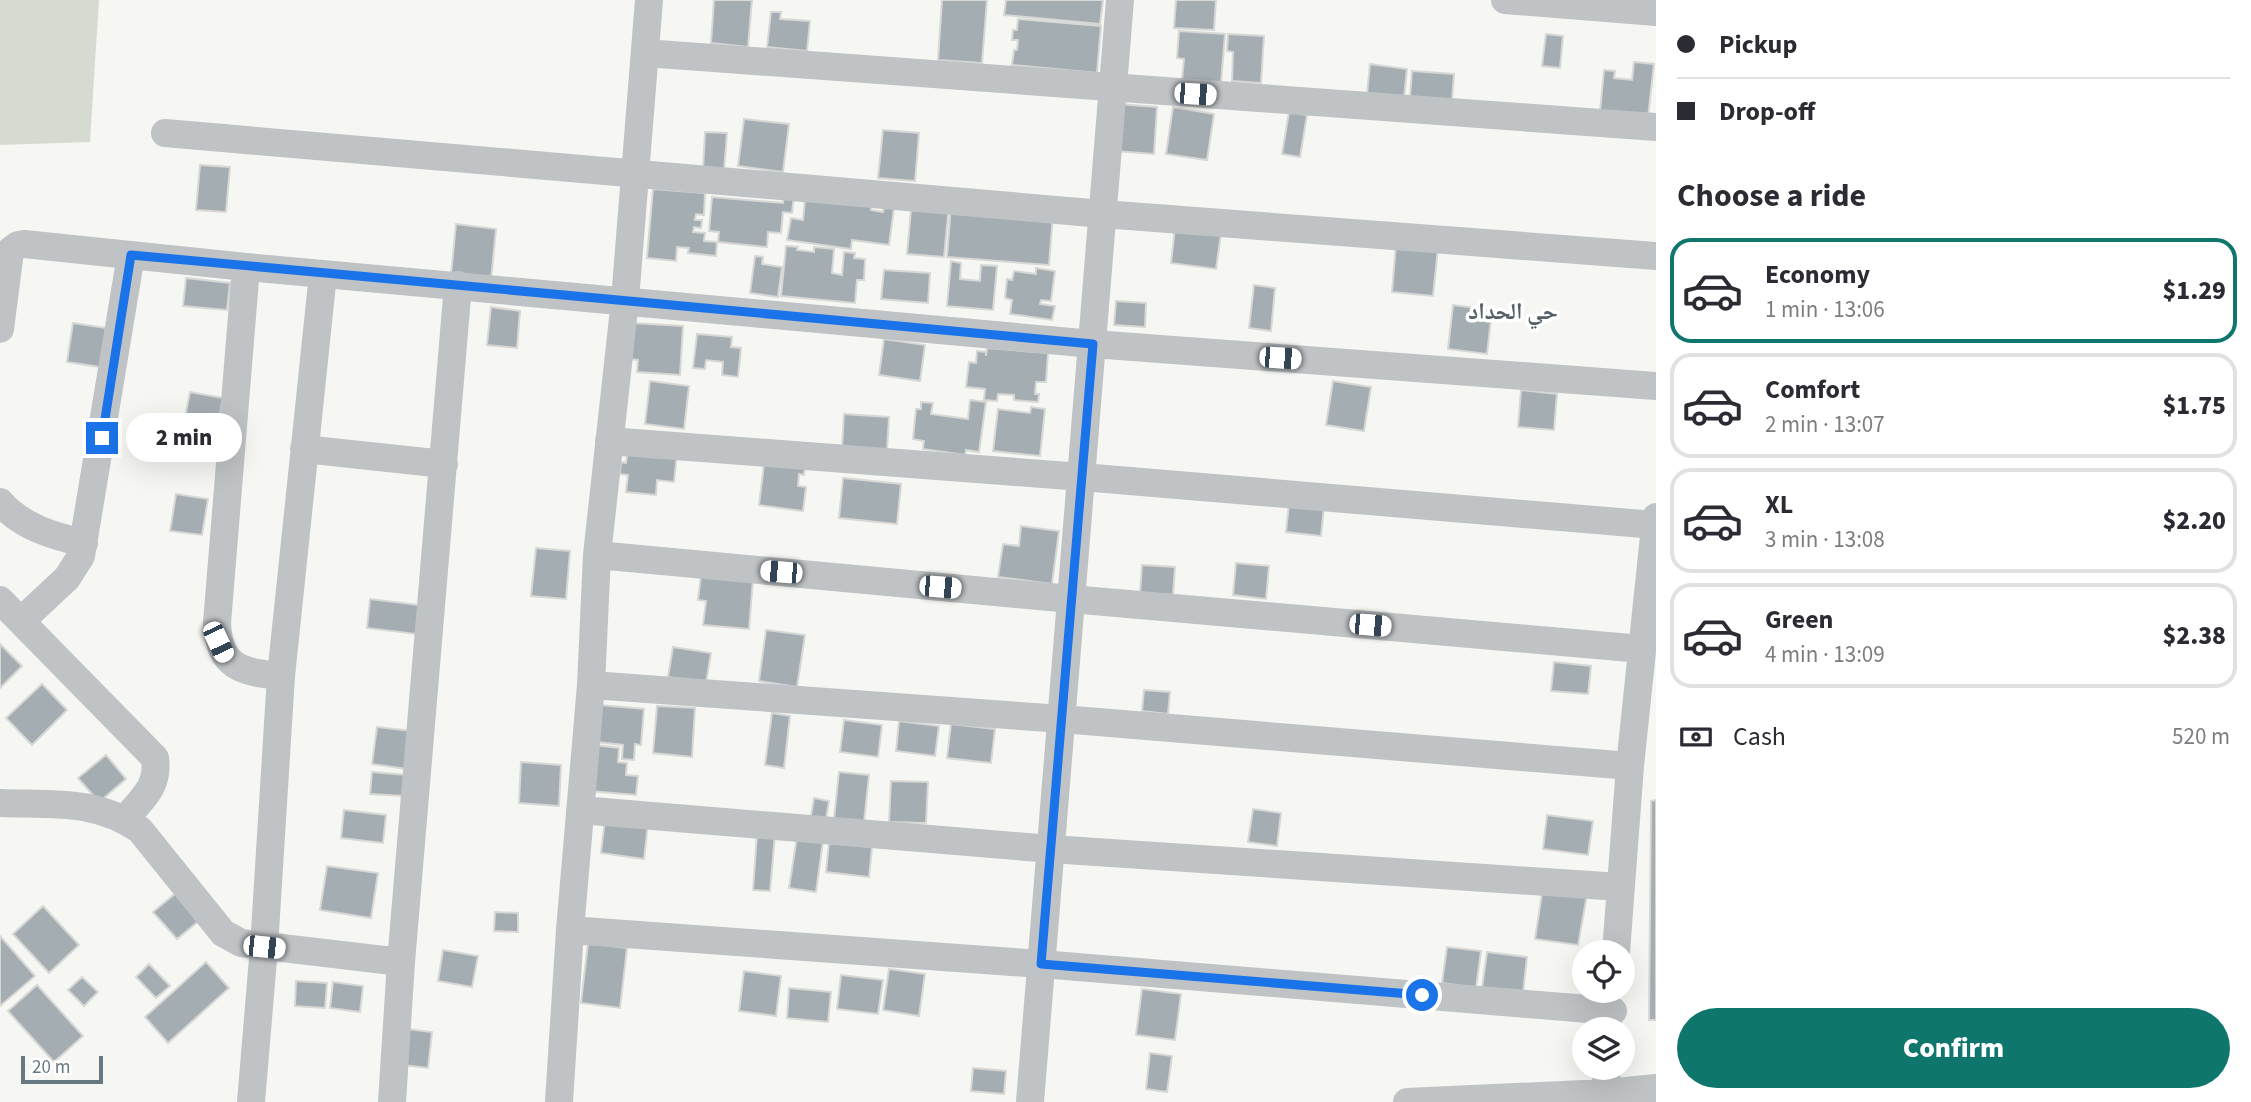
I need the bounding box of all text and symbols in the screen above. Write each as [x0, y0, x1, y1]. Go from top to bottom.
text: Pickup [1719, 26, 1797, 63]
car [1174, 82, 1217, 106]
text: Drop-off [1719, 93, 1815, 130]
text: Choose a ride [1677, 173, 1866, 219]
text: Economy [1765, 256, 1870, 293]
icon: car [1681, 259, 1744, 322]
text: $1.29 [2162, 272, 2226, 309]
text: 1 min · 13:06 [1765, 293, 1885, 326]
district label: حي الحداد [1468, 295, 1558, 330]
car [1259, 346, 1302, 370]
text: Comfort [1765, 371, 1860, 408]
icon: car [1681, 374, 1744, 437]
text: $1.75 [2162, 387, 2226, 424]
text: 2 min · 13:07 [1765, 408, 1885, 441]
callout: 2 min [126, 414, 242, 462]
text: 2 min [156, 421, 212, 454]
route end [86, 422, 118, 454]
text: XL [1765, 486, 1793, 523]
icon: car [1681, 489, 1744, 552]
text: $2.20 [2162, 502, 2226, 539]
text: 3 min · 13:08 [1765, 523, 1885, 556]
car [760, 560, 803, 584]
car [919, 575, 962, 599]
text: Green [1765, 601, 1833, 638]
icon: car [1681, 604, 1744, 667]
car [1349, 613, 1392, 637]
text: $2.38 [2162, 617, 2226, 654]
car [200, 619, 237, 665]
text: 4 min · 13:09 [1765, 638, 1885, 671]
icon: cash [1677, 718, 1715, 756]
text: Cash [1733, 718, 1786, 755]
text: 520 m [2172, 720, 2230, 753]
car [243, 934, 286, 960]
map controls [1572, 940, 1635, 1080]
button: locate [1572, 940, 1635, 1003]
route start [1406, 979, 1438, 1011]
button: Confirm [1677, 1008, 2230, 1088]
button: layers [1572, 1017, 1635, 1080]
scale bar [21, 1053, 103, 1085]
text: 20 m [32, 1054, 70, 1081]

